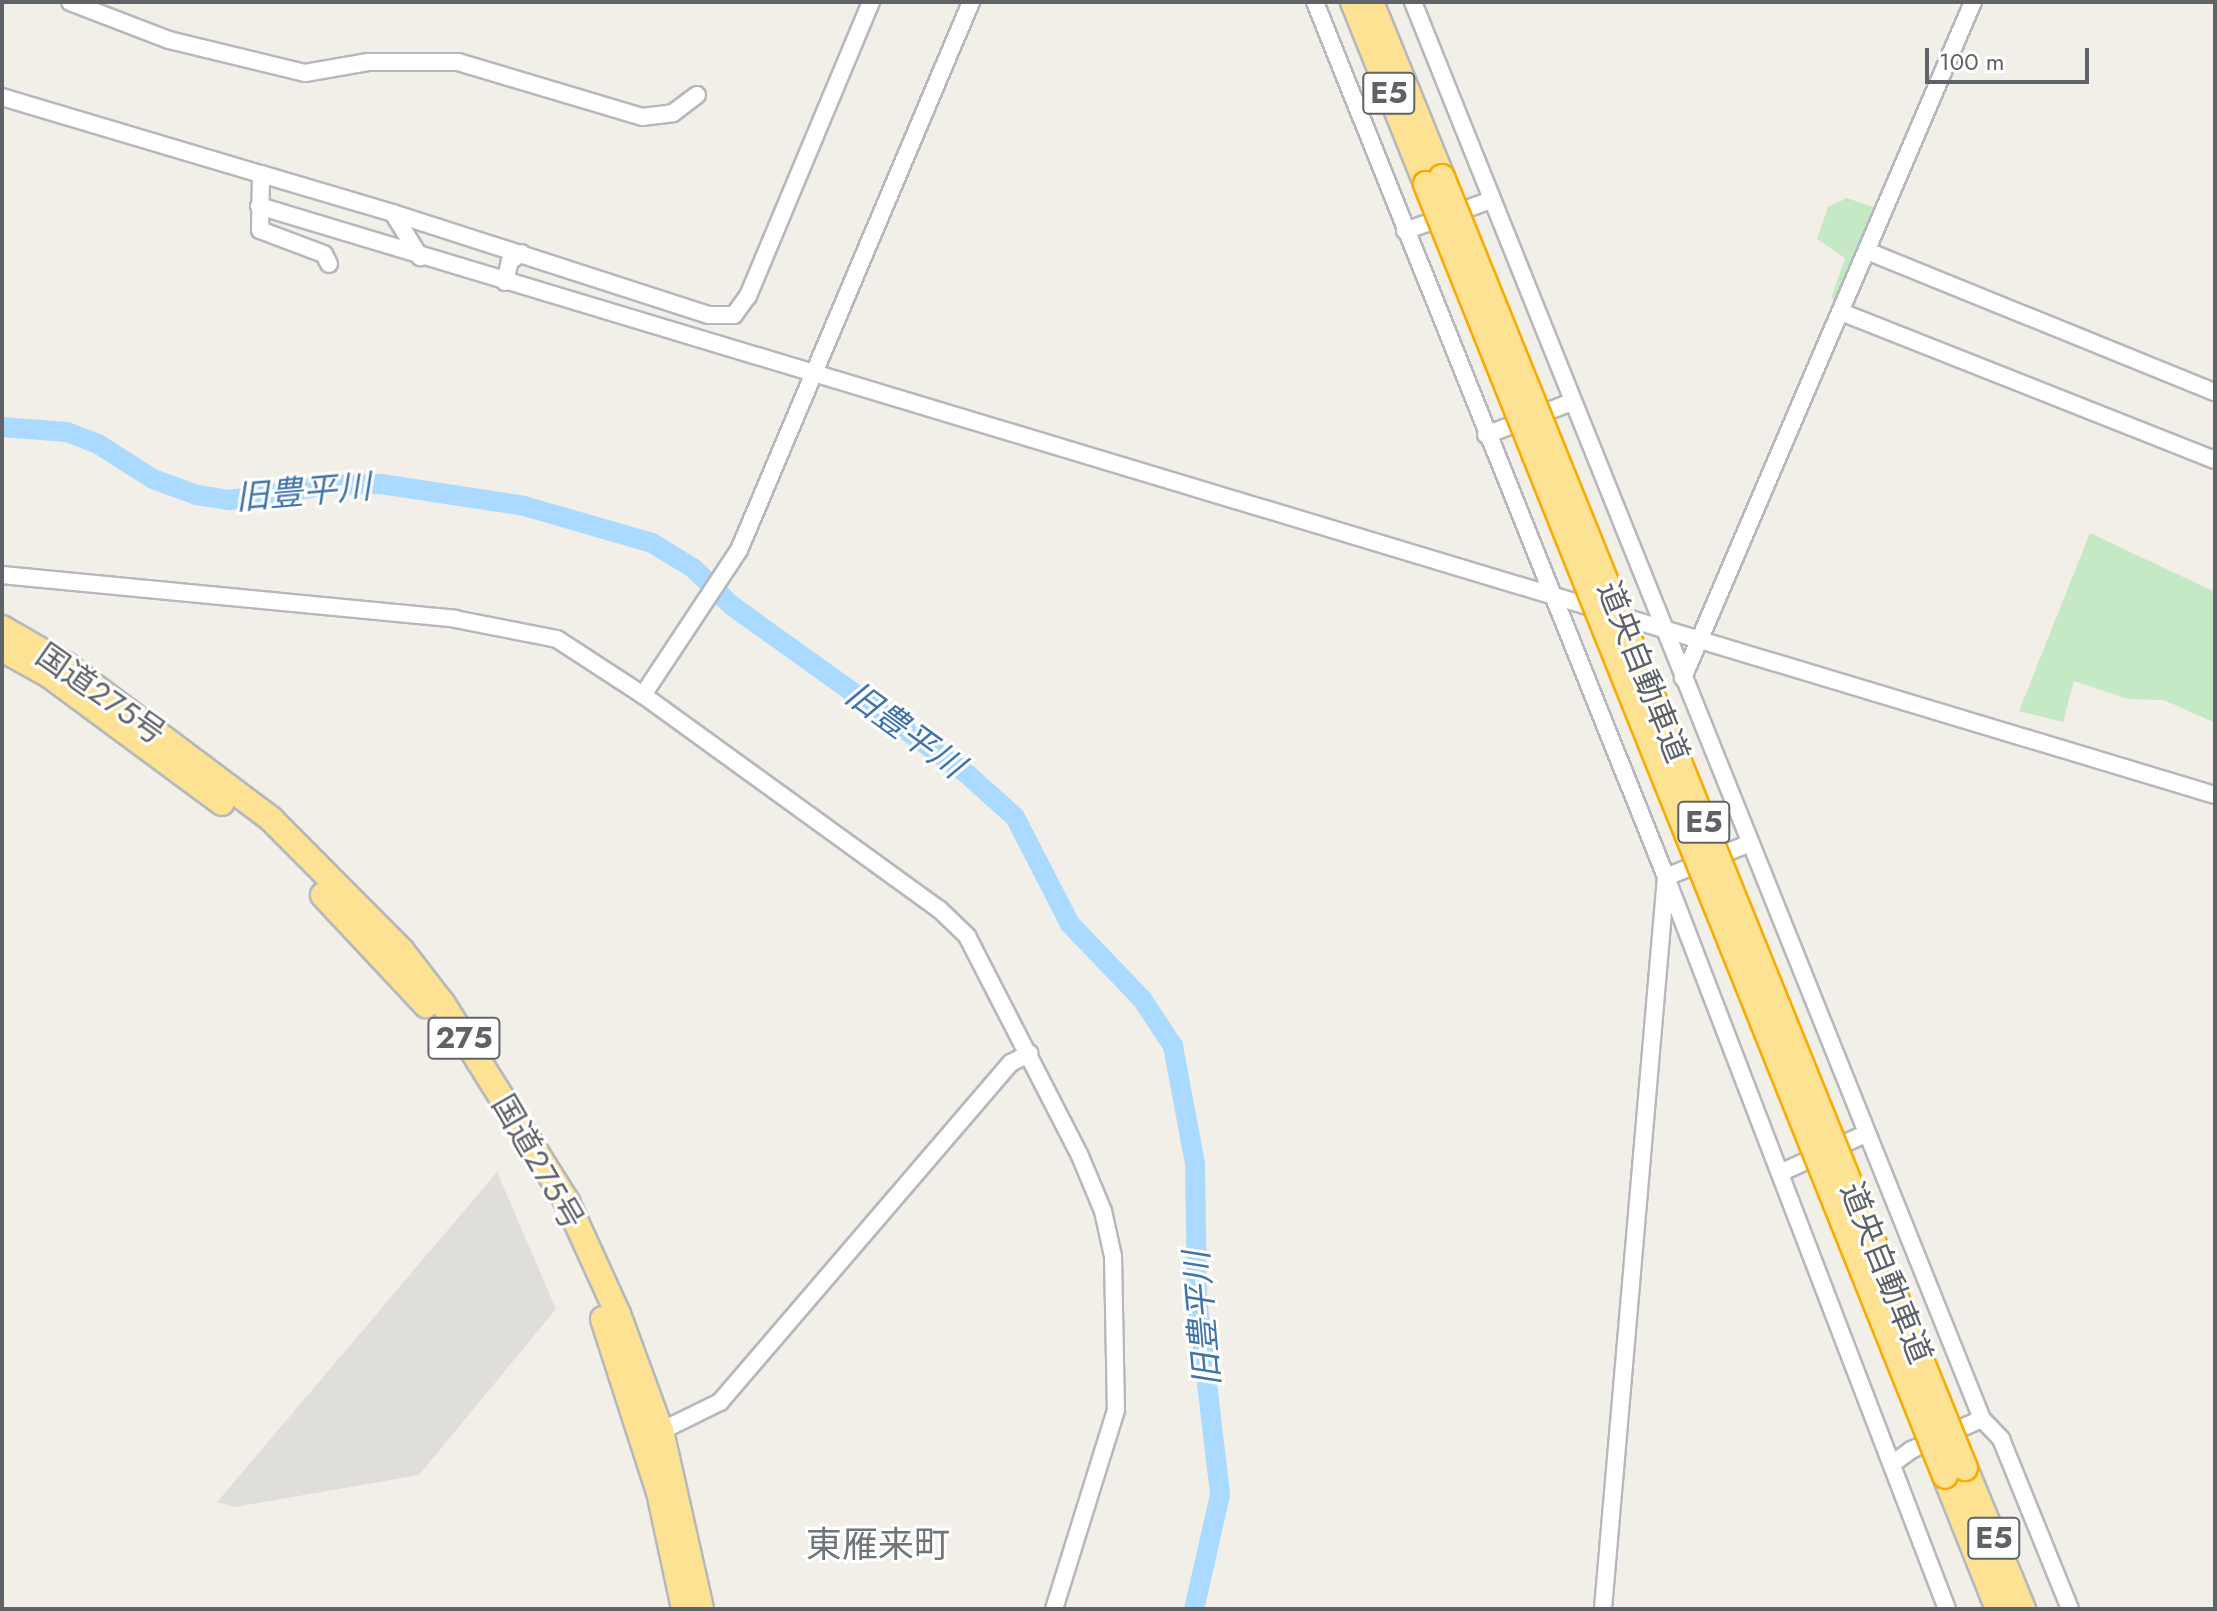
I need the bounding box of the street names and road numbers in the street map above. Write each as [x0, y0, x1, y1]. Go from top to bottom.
road number: E5 [1361, 67, 1417, 119]
street label: 道央自動車道 [1589, 576, 1697, 768]
street label: 国道275号 [29, 636, 173, 752]
road number: E5 [1676, 796, 1732, 848]
road number: 275 [426, 1012, 502, 1064]
street label: 国道275号 [484, 1088, 592, 1236]
street label: 道央自動車道 [1832, 1177, 1940, 1369]
road number: E5 [1966, 1512, 2022, 1564]

